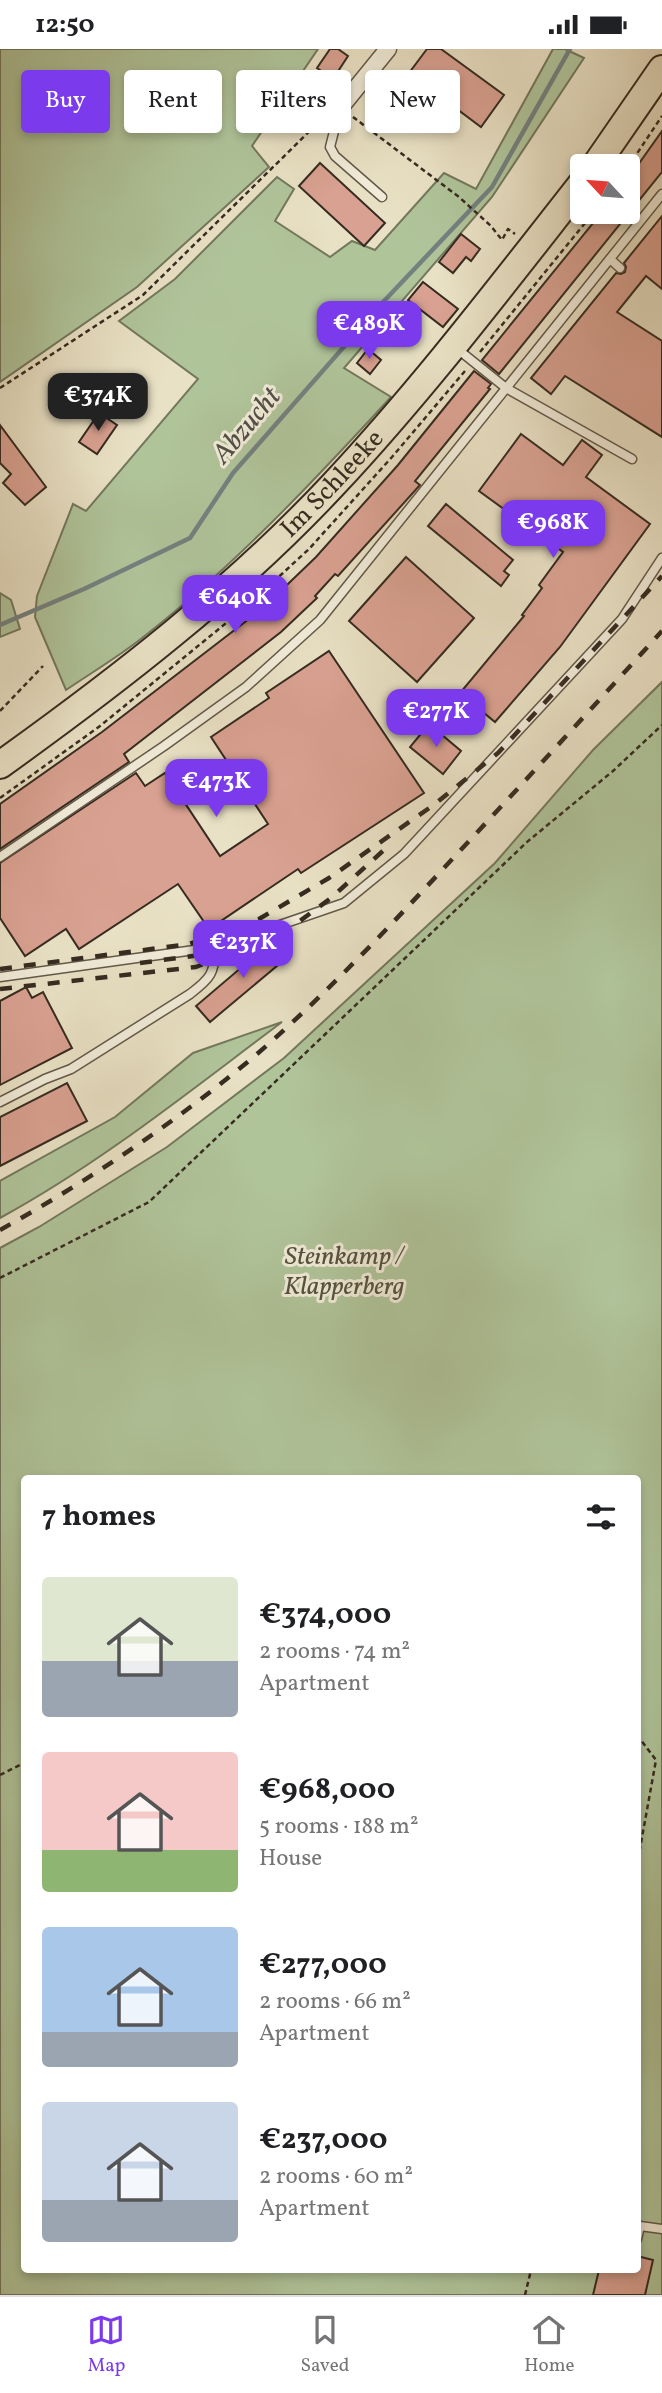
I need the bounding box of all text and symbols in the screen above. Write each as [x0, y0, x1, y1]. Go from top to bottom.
text: 12:50 [35, 7, 95, 43]
chip: Buy [21, 70, 110, 133]
chip: Rent [124, 70, 222, 133]
chip: Filters [236, 70, 351, 133]
chip: New [365, 70, 460, 133]
north arrow [570, 154, 640, 224]
map controls [570, 154, 640, 224]
pin: €489K [320, 301, 418, 361]
text: €489K [333, 308, 405, 340]
pin: €374K [49, 373, 147, 433]
water label: Abzucht [203, 379, 291, 473]
text: €374K [64, 380, 132, 412]
street label: Im Schleeke [273, 422, 393, 547]
pin: €968K [504, 501, 602, 560]
text: €968K [517, 507, 589, 539]
pin: €640K [186, 575, 284, 635]
text: €640K [198, 582, 272, 614]
pin: €277K [387, 689, 485, 749]
text: €277K [402, 696, 470, 728]
pin: €473K [167, 759, 265, 819]
text: €473K [181, 766, 251, 798]
pin: €237K [194, 921, 292, 980]
text: €237K [209, 927, 277, 959]
park label: Steinkamp / Klapperberg [284, 1239, 406, 1305]
text: 7 homes [42, 1496, 156, 1538]
icon: filters [582, 1498, 620, 1536]
text: €374,000 [259, 1594, 391, 1636]
icon: home [98, 1605, 182, 1689]
text: 2 rooms · 74 m² [259, 1636, 410, 1668]
text: Apartment [259, 1668, 370, 1700]
text: €968,000 [259, 1769, 395, 1811]
icon: home [98, 1780, 182, 1864]
text: 5 rooms · 188 m² [259, 1811, 418, 1843]
text: House [259, 1843, 322, 1875]
text: €277,000 [259, 1944, 387, 1986]
icon: home [98, 1955, 182, 2039]
text: 2 rooms · 66 m² [259, 1986, 411, 2018]
text: Apartment [259, 2018, 370, 2050]
text: €237,000 [259, 2119, 388, 2161]
icon: home [98, 2130, 182, 2214]
text: 2 rooms · 60 m² [259, 2161, 413, 2193]
text: Apartment [259, 2193, 370, 2225]
tab: Map [87, 2311, 126, 2379]
tab: Saved [300, 2311, 349, 2379]
tab: Home [524, 2311, 575, 2379]

